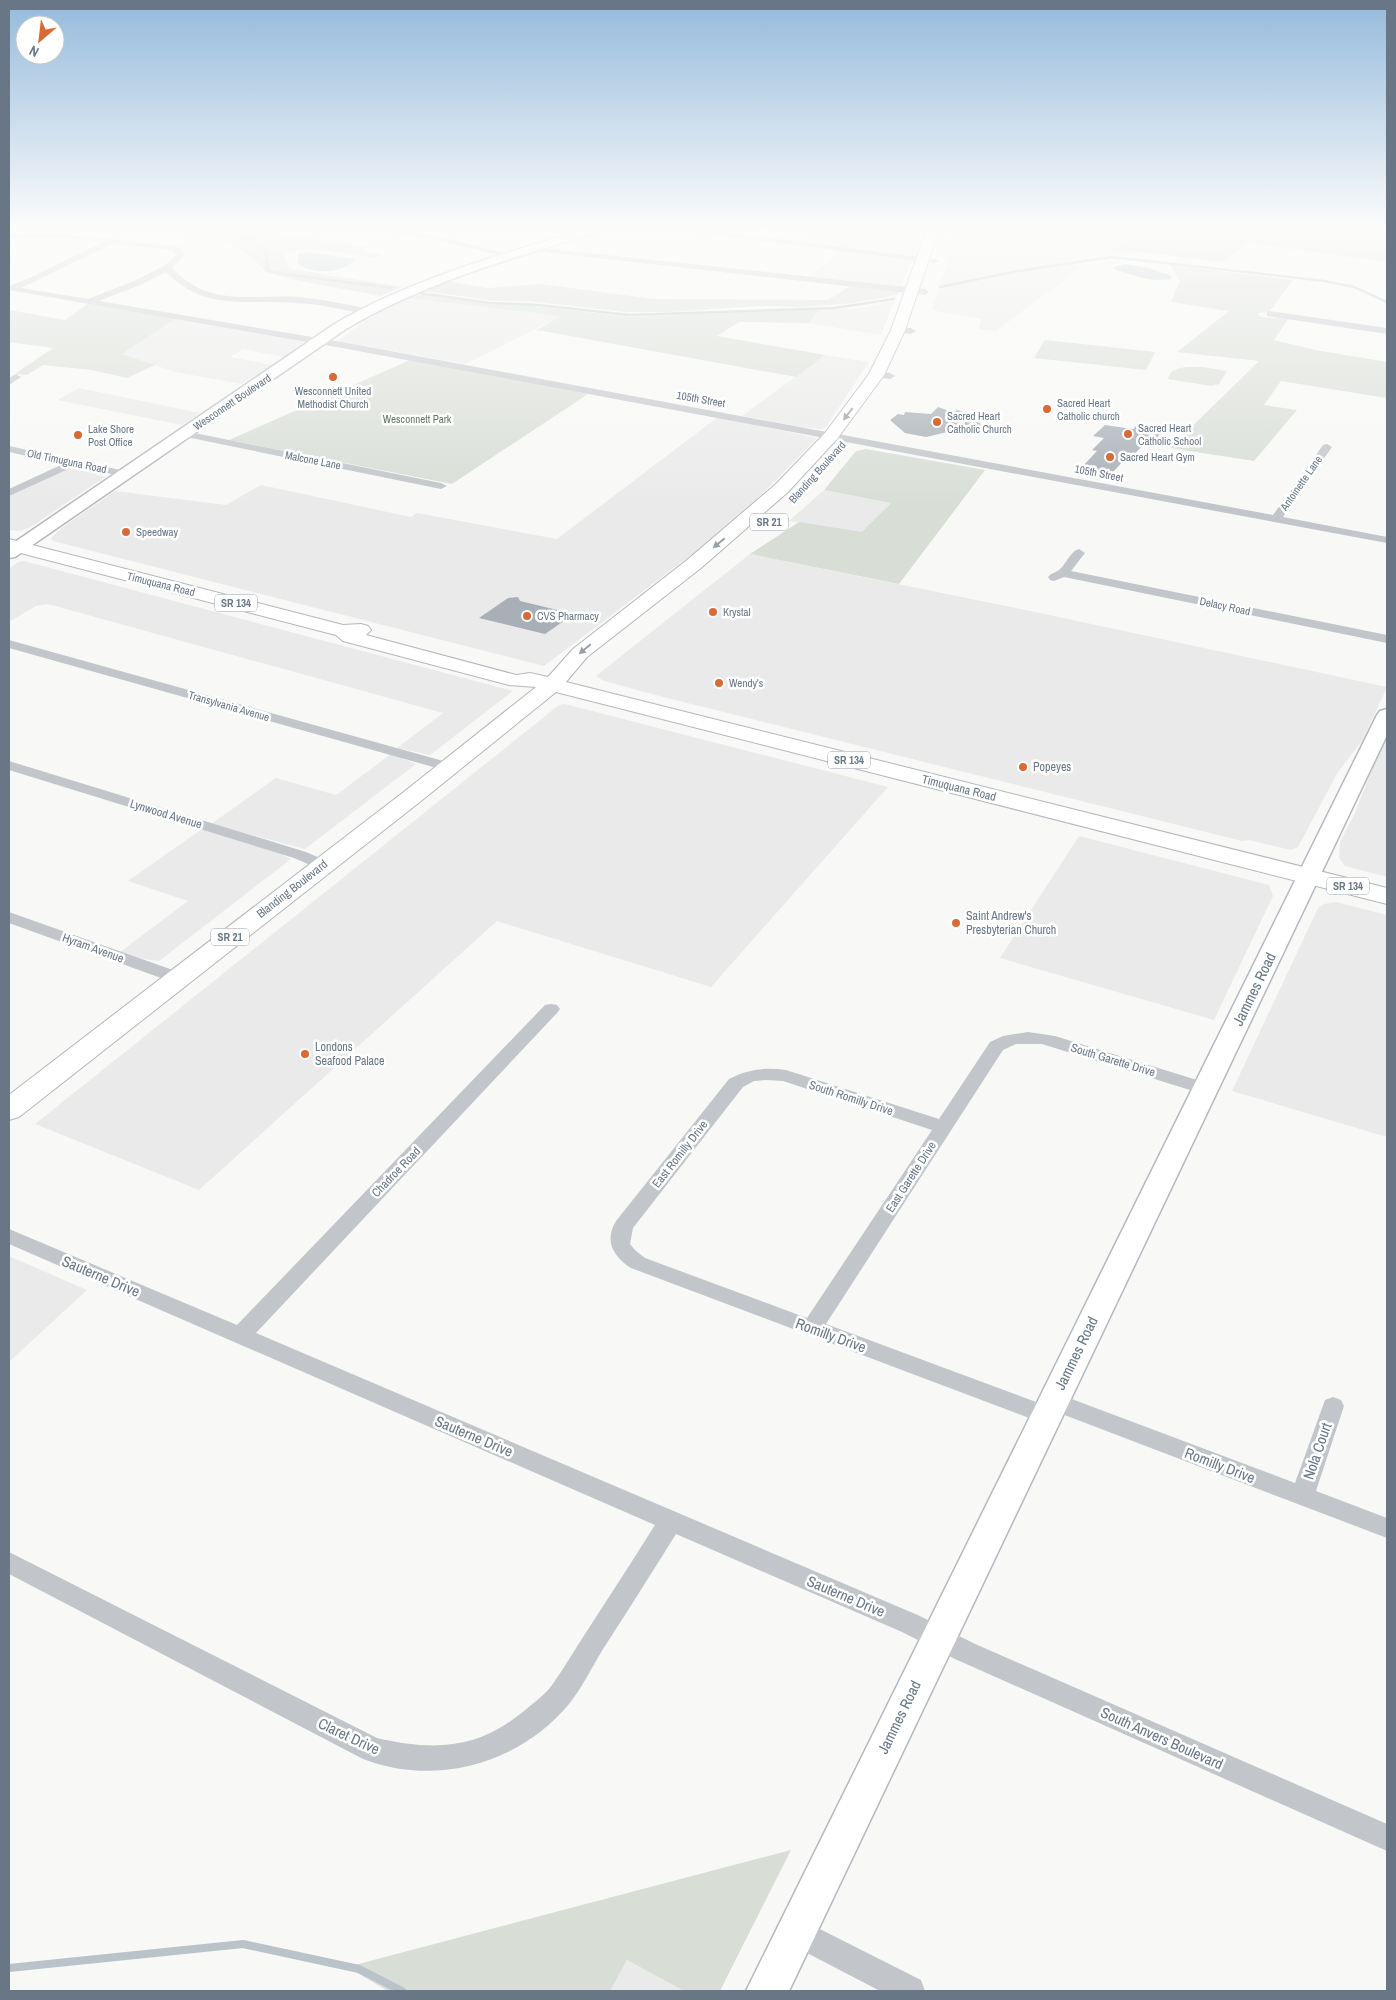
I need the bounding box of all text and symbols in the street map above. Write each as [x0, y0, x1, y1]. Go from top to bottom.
north arrow [15, 15, 65, 65]
text: N [26, 42, 42, 61]
street label: Wesconnett Boulevard [191, 371, 273, 433]
marker: Wesconnett United Methodist Church [327, 371, 339, 383]
place label: Wesconnett United Methodist Church [295, 384, 371, 411]
street label: 105th Street [676, 388, 727, 410]
place label: Sacred Heart Catholic church [1057, 396, 1120, 423]
marker: Sacred Heart Catholic church [1041, 403, 1053, 415]
one-way arrow [843, 407, 853, 421]
place label: Sacred Heart Catholic Church [947, 409, 1012, 436]
park label: Wesconnett Park [383, 412, 452, 426]
marker: Sacred Heart Catholic Church [931, 416, 943, 428]
place label: Sacred Heart Catholic School [1138, 421, 1201, 448]
place label: Lake Shore Post Office [88, 422, 134, 449]
marker: Sacred Heart Catholic School [1122, 428, 1134, 440]
marker: Lake Shore Post Office [72, 429, 84, 441]
street label: Blanding Boulevard [785, 438, 849, 506]
street label: Old Timuguna Road [26, 446, 108, 476]
street label: Malcone Lane [284, 448, 342, 472]
place label: Sacred Heart Gym [1120, 450, 1195, 464]
marker: Sacred Heart Gym [1104, 451, 1116, 463]
street label: Antoinette Lane [1276, 453, 1325, 514]
street label: 105th Street [1074, 461, 1125, 485]
road number: SR 21 [750, 514, 788, 530]
place label: Speedway [136, 525, 179, 539]
marker: Speedway [120, 526, 132, 538]
one-way arrow [713, 537, 725, 548]
street label: Timuquana Road [126, 569, 196, 599]
road number: SR 134 [215, 594, 257, 612]
street label: Delacy Road [1198, 594, 1252, 618]
place label: Krystal [723, 605, 751, 619]
marker: Krystal [707, 606, 719, 618]
place label: CVS Pharmacy [537, 609, 599, 623]
marker: CVS Pharmacy [521, 610, 533, 622]
one-way arrow [579, 644, 592, 655]
place label: Wendy's [729, 676, 764, 690]
marker: Wendy's [713, 677, 725, 689]
street label: Transylvania Avenue [187, 688, 271, 724]
road number: SR 134 [828, 752, 870, 768]
place label: Popeyes [1033, 759, 1071, 775]
marker: Popeyes [1017, 761, 1029, 773]
street label: Timuquana Road [920, 771, 998, 805]
street label: Lynwood Avenue [128, 795, 204, 833]
street label: Blanding Boulevard [253, 856, 331, 922]
road number: SR 134 [1327, 878, 1369, 894]
place label: Saint Andrew's Presbyterian Church [966, 908, 1056, 938]
marker: Saint Andrew's Presbyterian Church [950, 917, 962, 929]
street label: Hyram Avenue [60, 929, 126, 967]
road number: SR 21 [211, 929, 249, 946]
street label: Jammes Road [1227, 949, 1281, 1029]
place label: Londons Seafood Palace [315, 1039, 384, 1069]
street label: South Garette Drive [1069, 1040, 1157, 1080]
marker: Londons Seafood Palace [299, 1048, 311, 1060]
street label: South Romilly Drive [807, 1077, 895, 1119]
street label: East Romilly Drive [649, 1117, 711, 1191]
street label: East Garette Drive [882, 1138, 940, 1216]
street label: Chadroe Road [368, 1143, 424, 1201]
street label: Sauterne Drive [59, 1250, 143, 1302]
street label: Romilly Drive [793, 1313, 869, 1358]
street label: Jammes Road [1049, 1313, 1103, 1393]
street label: Sauterne Drive [432, 1410, 516, 1462]
street label: Nola Court [1298, 1419, 1337, 1482]
street label: Romilly Drive [1182, 1442, 1258, 1488]
street label: Sauterne Drive [804, 1570, 888, 1622]
street label: Jammes Road [872, 1677, 926, 1757]
street label: South Anvers Boulevard [1097, 1702, 1227, 1774]
street label: Claret Drive [315, 1713, 383, 1759]

